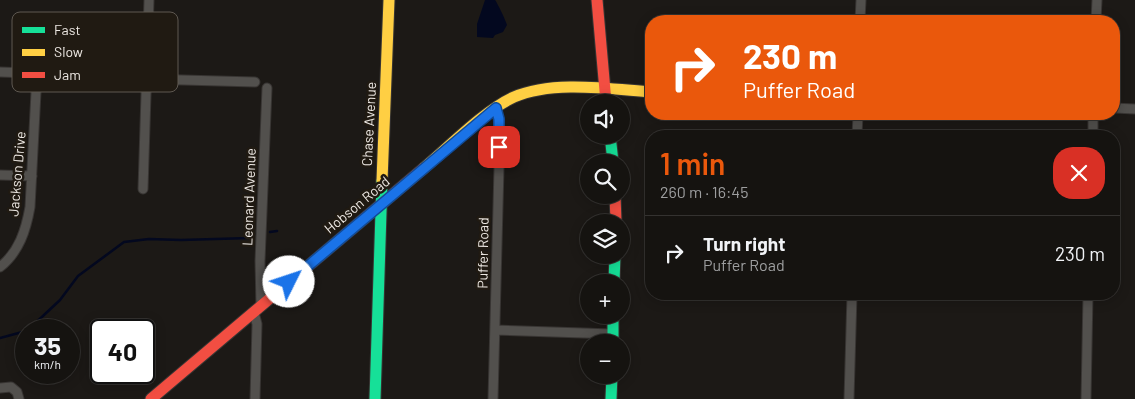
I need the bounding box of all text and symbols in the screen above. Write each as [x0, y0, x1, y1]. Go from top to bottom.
legend [12, 12, 178, 92]
text: Fast [54, 21, 80, 38]
text: 230 m [743, 34, 837, 76]
icon: right [660, 35, 725, 100]
text: Slow [54, 43, 83, 60]
text: Jam [54, 66, 81, 83]
text: Puffer Road [743, 76, 855, 102]
street label: Chase Avenue [358, 81, 379, 167]
map controls [580, 94, 630, 384]
button: sound [580, 94, 630, 144]
pin [478, 126, 520, 168]
street label: Jackson Drive [4, 131, 29, 217]
icon: arrive [485, 133, 513, 161]
text: 1 min [660, 145, 725, 181]
button: close [1053, 147, 1105, 199]
street label: Leonard Avenue [238, 148, 259, 246]
button: search [580, 154, 630, 204]
street label: Hobson Road [321, 172, 393, 237]
text: 260 m · 16:45 [660, 182, 748, 201]
button: layers [580, 214, 630, 264]
street label: Puffer Road [473, 217, 492, 289]
text: Turn right [703, 232, 785, 255]
icon: right [660, 239, 688, 267]
text: 230 m [1055, 242, 1105, 265]
position arrow [262, 255, 314, 307]
text: Puffer Road [703, 255, 785, 274]
button: + [580, 274, 630, 324]
speed limit sign: 40 [90, 319, 155, 384]
text: 35 [34, 330, 61, 360]
button: − [580, 334, 630, 384]
text: km/h [34, 357, 61, 371]

